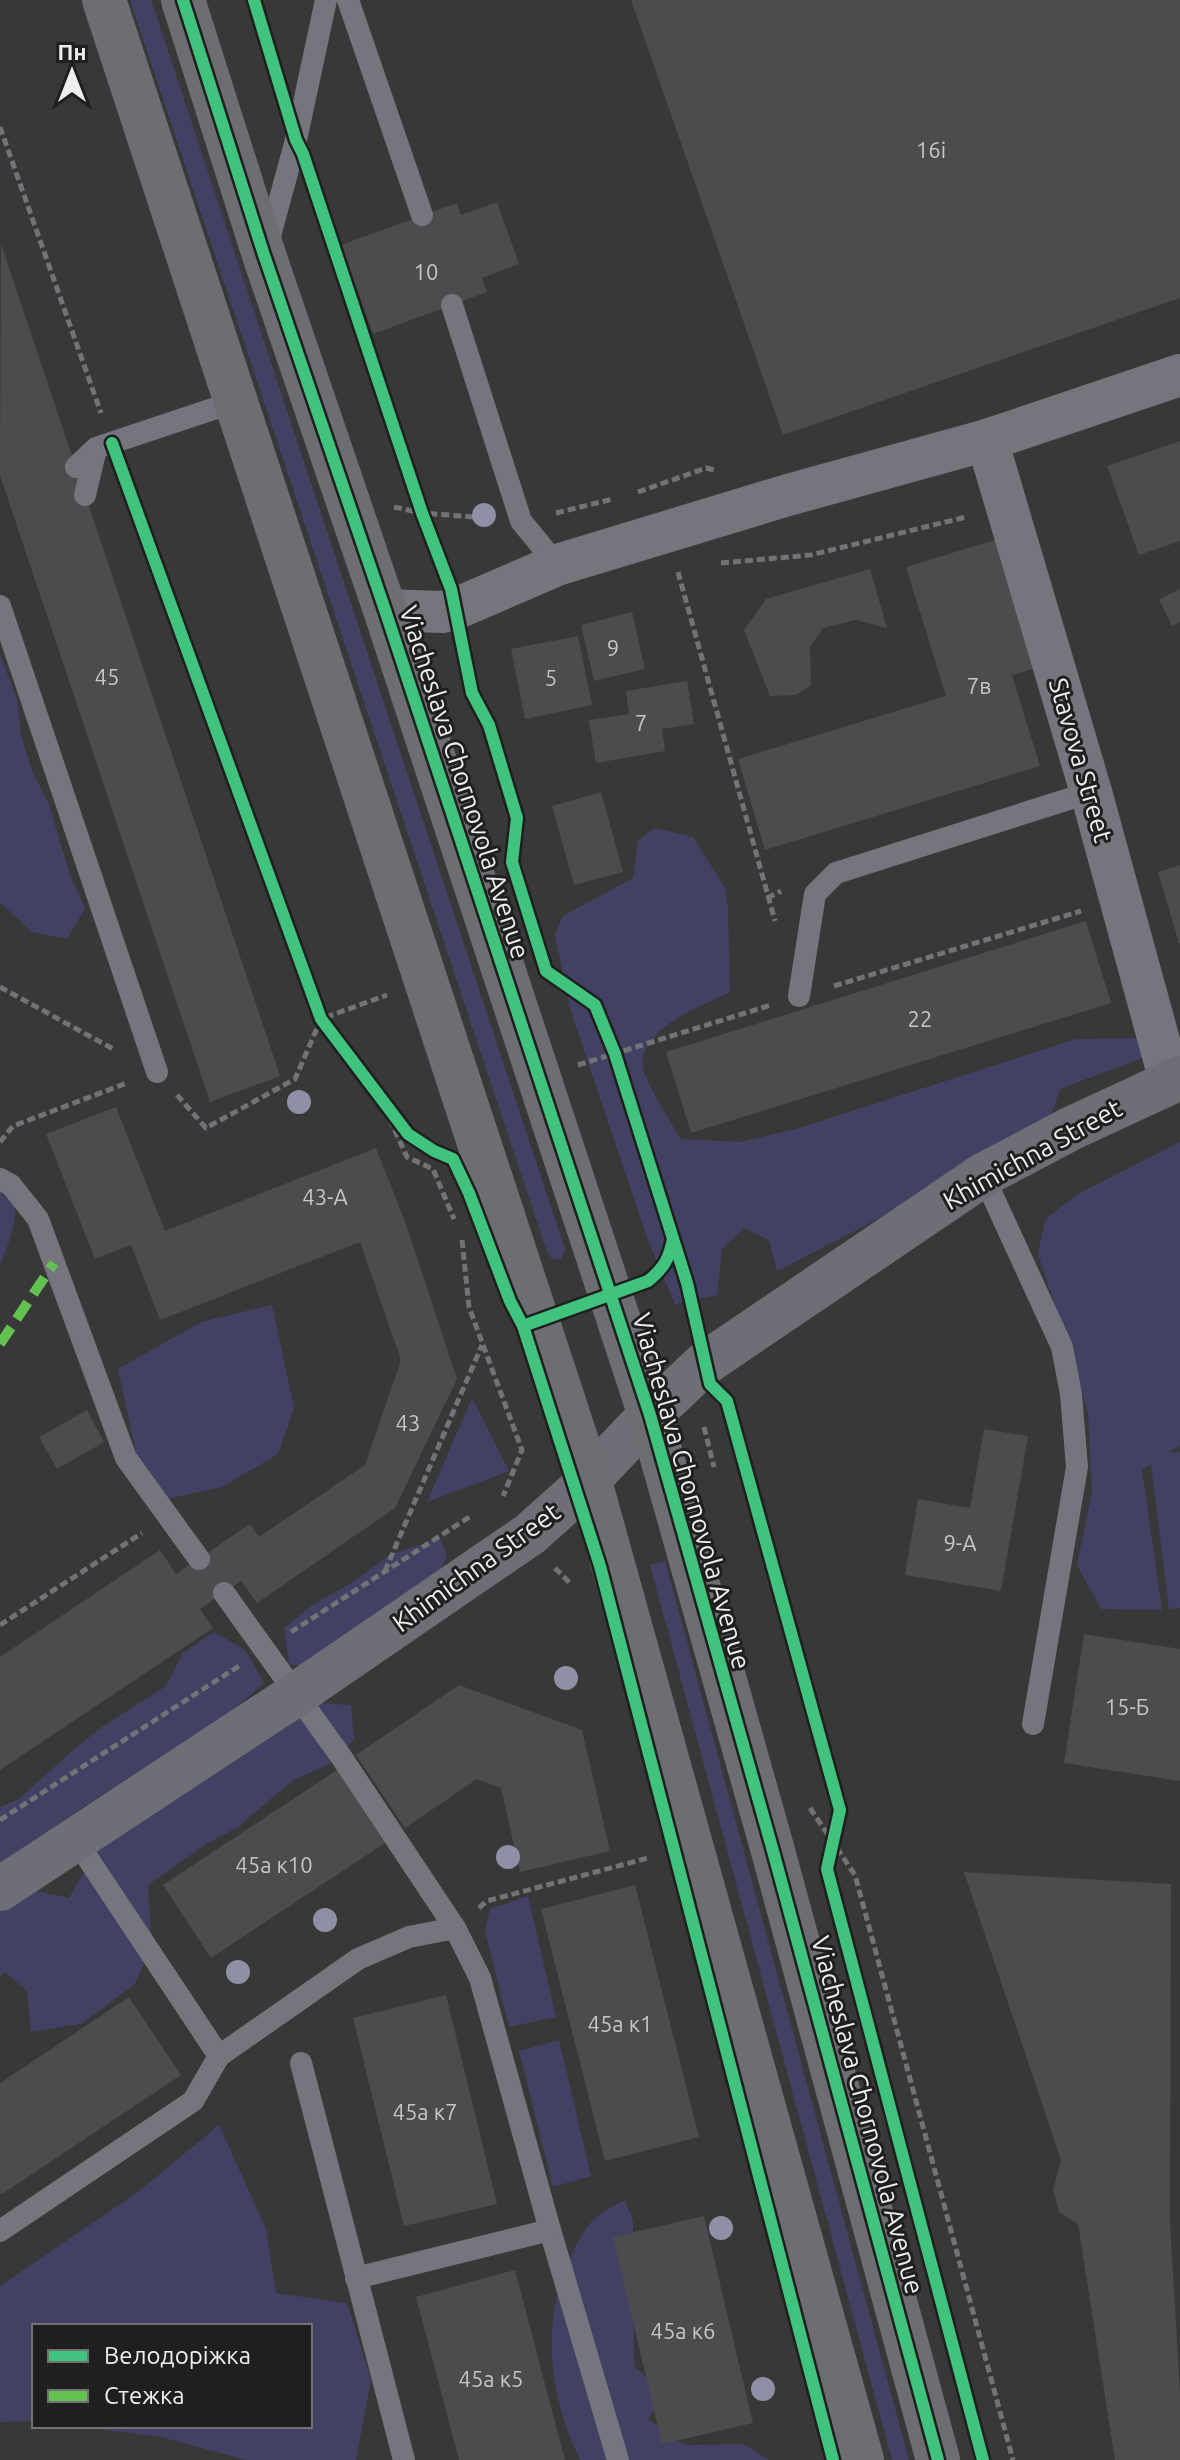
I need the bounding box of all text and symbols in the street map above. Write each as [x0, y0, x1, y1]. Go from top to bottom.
north arrow [32, 32, 112, 112]
text: Пн [58, 39, 86, 64]
house number: 16і [916, 137, 946, 162]
house number: 10 [414, 259, 438, 284]
street label: Viacheslava Chornovola Avenue [394, 602, 536, 962]
house number: 9 [607, 635, 619, 660]
house number: 45 [95, 664, 119, 689]
house number: 5 [545, 665, 557, 690]
house number: 7в [967, 673, 991, 698]
street label: Stavova Street [1044, 675, 1118, 845]
house number: 7 [635, 710, 647, 735]
house number: 22 [908, 1006, 932, 1031]
street label: Khimichna Street [938, 1093, 1126, 1215]
house number: 43-А [302, 1184, 348, 1209]
street label: Viacheslava Chornovola Avenue [627, 1310, 757, 1672]
house number: 43 [396, 1410, 420, 1435]
street label: Khimichna Street [387, 1497, 565, 1637]
house number: 9-А [943, 1530, 977, 1555]
house number: 15-Б [1105, 1694, 1149, 1719]
house number: 45а к10 [235, 1852, 313, 1877]
street label: Viacheslava Chornovola Avenue [806, 1933, 930, 2297]
house number: 45а к1 [588, 2011, 652, 2036]
house number: 45а к7 [393, 2099, 457, 2124]
house number: 45а к6 [651, 2318, 715, 2343]
legend [32, 2324, 312, 2428]
text: Велодоріжка [104, 2342, 251, 2369]
house number: 45а к5 [459, 2366, 523, 2391]
text: Стежка [104, 2382, 185, 2409]

